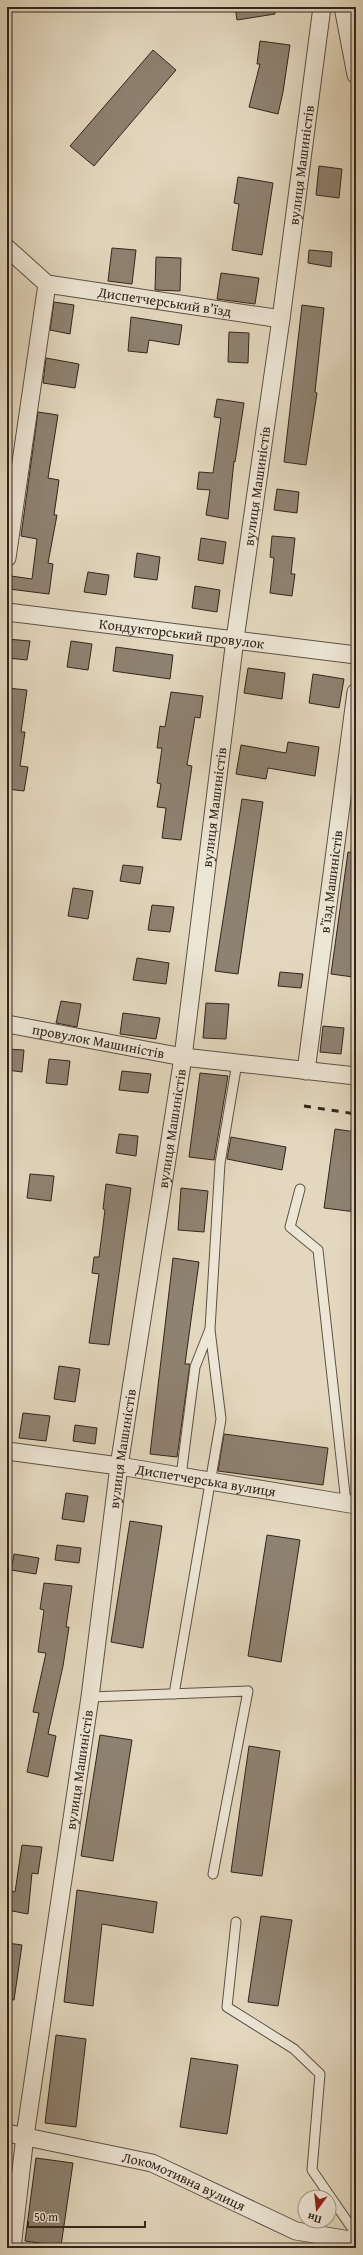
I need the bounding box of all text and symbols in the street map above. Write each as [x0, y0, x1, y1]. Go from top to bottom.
street label: вулиця Машиністів [283, 104, 319, 226]
street label: Диспетчерський в’їзд [96, 282, 233, 321]
street label: вулиця Машиністів [238, 425, 275, 547]
street label: Кондукторський провулок [98, 613, 266, 654]
street label: вулиця Машиністів [197, 746, 231, 868]
street label: в’їзд Машиністів [314, 829, 348, 934]
street label: провулок Машиністів [31, 1019, 166, 1063]
street label: вулиця Машиністів [153, 1067, 191, 1190]
street label: вулиця Машиністів [104, 1387, 141, 1510]
street label: Диспетчерська вулиця [133, 1459, 277, 1502]
street label: вулиця Машиністів [61, 1708, 98, 1831]
street label: Локомотивна вулиця [120, 2147, 249, 2216]
north arrow [297, 2189, 337, 2229]
scale bar [28, 2203, 145, 2229]
text: 50 m [34, 2208, 58, 2225]
text: Пн [305, 2209, 323, 2228]

